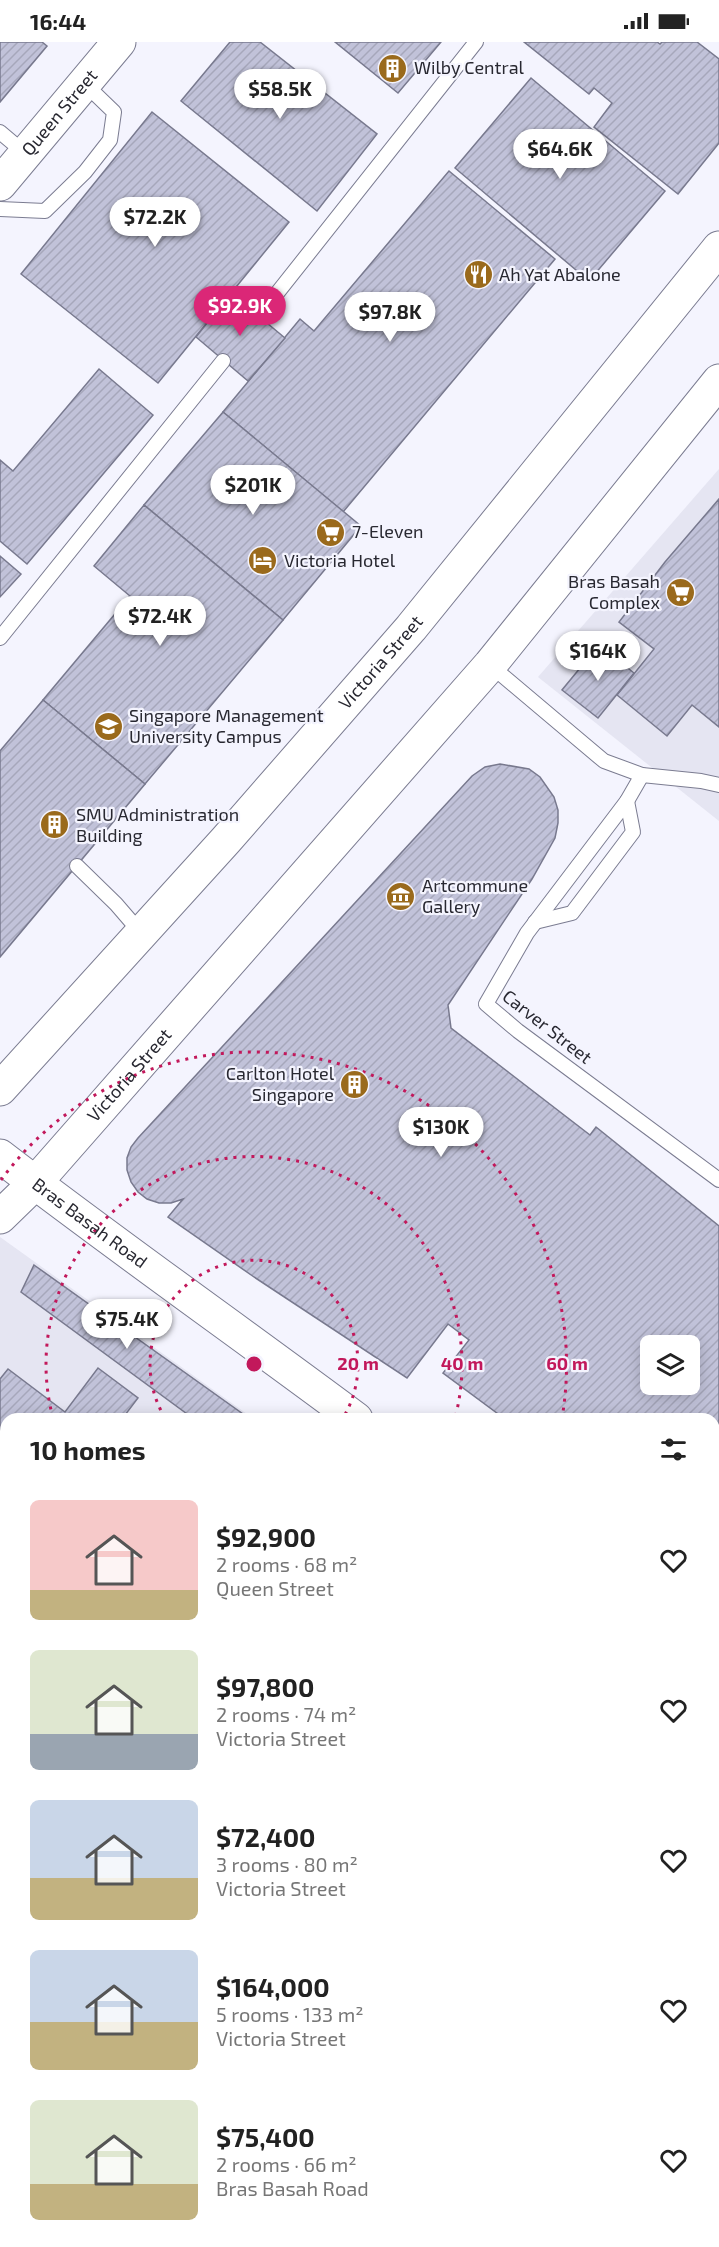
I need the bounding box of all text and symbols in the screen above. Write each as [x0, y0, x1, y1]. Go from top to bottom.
text: 16:44 [30, 8, 86, 34]
building icon: Wilby Central [377, 52, 409, 84]
place label: Wilby Central [414, 56, 525, 78]
street label: Queen Street [16, 64, 102, 160]
pin: $58.5K [231, 69, 329, 120]
text: $58.5K [248, 76, 312, 100]
pin: $64.6K [511, 129, 609, 180]
text: $64.6K [527, 136, 593, 160]
pin: $72.2K [106, 197, 204, 248]
text: $72.2K [124, 204, 186, 228]
restaurant icon: Ah Yat Abalone [462, 259, 494, 291]
place label: Ah Yat Abalone [499, 263, 621, 285]
pin: $92.9K [191, 286, 289, 337]
pin: $97.8K [341, 292, 439, 343]
text: $92.9K [208, 293, 272, 317]
text: $97.8K [358, 299, 422, 323]
pin: $201K [211, 465, 295, 516]
text: $201K [224, 472, 282, 496]
supermarket icon: 7-Eleven [315, 516, 347, 548]
place label: 7-Eleven [352, 520, 424, 542]
hotel icon: Victoria Hotel [247, 545, 279, 577]
place label: Victoria Hotel [284, 549, 396, 571]
place label: Bras Basah Complex [568, 570, 660, 613]
supermarket icon: Bras Basah Complex [665, 576, 697, 608]
pin: $72.4K [111, 596, 209, 647]
text: $72.4K [128, 603, 192, 627]
street label: Victoria Street [333, 610, 427, 713]
pin: $164K [556, 631, 640, 682]
text: $164K [569, 638, 627, 662]
place label: Singapore Management University Campus [129, 704, 324, 747]
school or university icon: Singapore Management University Campus [92, 710, 124, 742]
place label: SMU Administration Building [76, 803, 239, 846]
building icon: SMU Administration Building [39, 809, 71, 841]
place label: Artcommune Gallery [422, 874, 528, 917]
museum icon: Artcommune Gallery [385, 880, 417, 912]
street label: Carver Street [499, 985, 597, 1068]
street label: Victoria Street [82, 1023, 176, 1126]
place label: Carlton Hotel Singapore [226, 1062, 335, 1105]
building icon: Carlton Hotel Singapore [339, 1068, 371, 1100]
pin: $130K [399, 1107, 483, 1158]
text: $130K [413, 1114, 469, 1138]
street label: Bras Basah Road [28, 1173, 152, 1272]
pin: $75.4K [78, 1299, 176, 1350]
text: $75.4K [95, 1306, 159, 1330]
map controls [640, 1335, 700, 1395]
button: layers [640, 1335, 700, 1395]
text: 20 m [337, 1352, 379, 1374]
text: 40 m [441, 1352, 483, 1374]
text: 60 m [546, 1352, 588, 1374]
centre of rings [244, 1354, 264, 1374]
icon: filters [657, 1433, 690, 1466]
text: 10 homes [30, 1434, 146, 1465]
text: $92,900 [216, 1521, 316, 1552]
icon: home [78, 1524, 150, 1596]
icon: heart [657, 1544, 690, 1577]
text: 2 rooms · 68 m² [216, 1552, 357, 1576]
text: Queen Street [216, 1576, 334, 1600]
text: $97,800 [216, 1671, 314, 1702]
icon: home [78, 1674, 150, 1746]
icon: heart [657, 1694, 690, 1727]
text: 2 rooms · 74 m² [216, 1702, 356, 1726]
text: Victoria Street [216, 1726, 346, 1750]
text: $72,400 [216, 1821, 315, 1852]
icon: home [78, 1824, 150, 1896]
icon: heart [657, 1844, 690, 1877]
text: 3 rooms · 80 m² [216, 1852, 358, 1876]
text: Victoria Street [216, 1876, 346, 1900]
text: $164,000 [216, 1971, 330, 2002]
icon: home [78, 1974, 150, 2046]
icon: heart [657, 1994, 690, 2027]
text: 5 rooms · 133 m² [216, 2002, 363, 2026]
text: Victoria Street [216, 2026, 346, 2050]
text: $75,400 [216, 2121, 315, 2152]
icon: home [78, 2124, 150, 2196]
icon: heart [657, 2144, 690, 2177]
text: 2 rooms · 66 m² [216, 2152, 357, 2176]
text: Bras Basah Road [216, 2176, 369, 2200]

